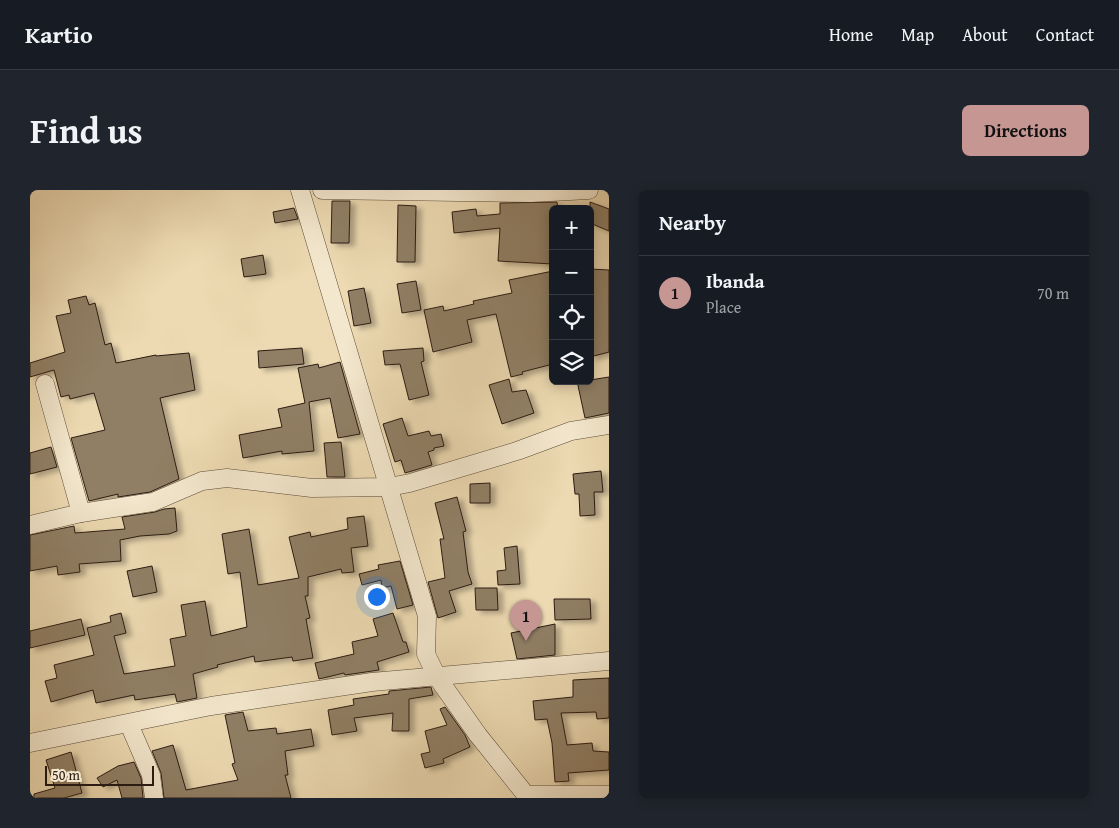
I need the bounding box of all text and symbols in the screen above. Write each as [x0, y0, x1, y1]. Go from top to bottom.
text: Kartio [25, 17, 93, 52]
text: Home [829, 21, 873, 48]
text: Map [901, 21, 934, 48]
text: About [962, 21, 1008, 48]
text: Contact [1036, 21, 1094, 48]
text: Find us [30, 105, 143, 156]
button: Directions [962, 105, 1089, 156]
map controls [549, 205, 594, 385]
button: + [549, 205, 594, 250]
text: Nearby [659, 207, 726, 238]
button: − [549, 250, 594, 295]
text: Ibanda [706, 267, 764, 295]
text: 1 [671, 281, 679, 305]
text: 70 m [1037, 281, 1069, 305]
button: locate [549, 295, 594, 340]
text: Place [706, 295, 741, 319]
button: layers [549, 340, 594, 385]
your location [364, 584, 390, 610]
pin: 1 [510, 600, 542, 641]
scale bar [45, 763, 154, 786]
text: 50 m [52, 765, 80, 785]

